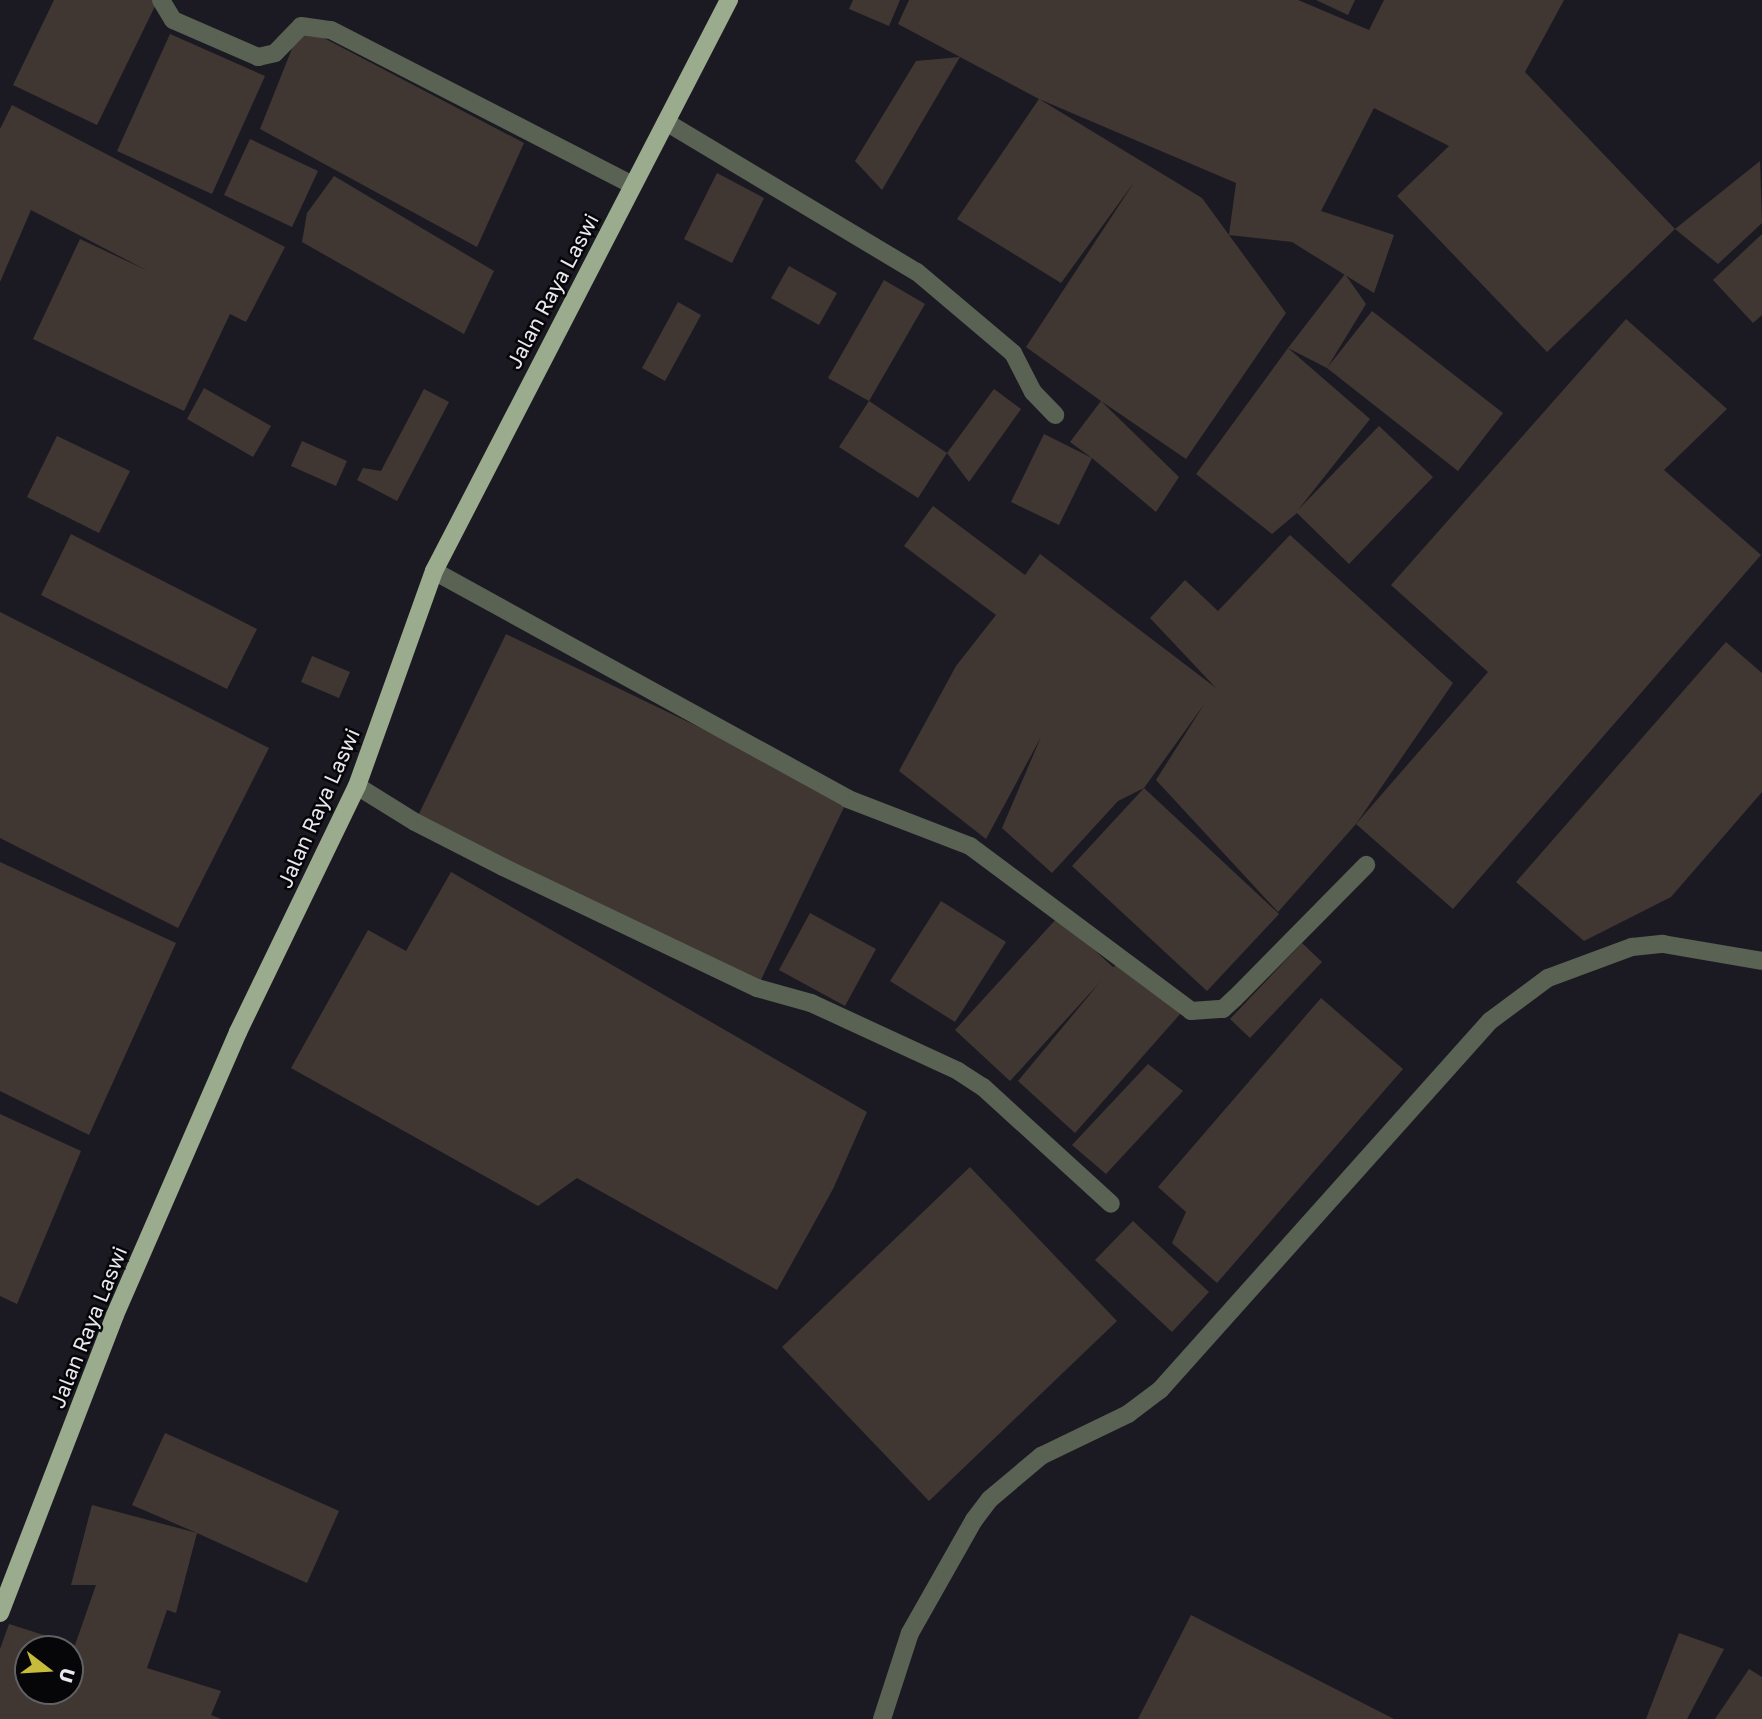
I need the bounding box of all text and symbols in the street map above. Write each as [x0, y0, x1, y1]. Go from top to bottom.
street label: Jalan Raya Laswi [501, 209, 603, 373]
street label: Jalan Raya Laswi [272, 724, 364, 892]
street label: Jalan Raya Laswi [44, 1243, 132, 1411]
north arrow [14, 1635, 84, 1705]
text: U [55, 1666, 81, 1686]

